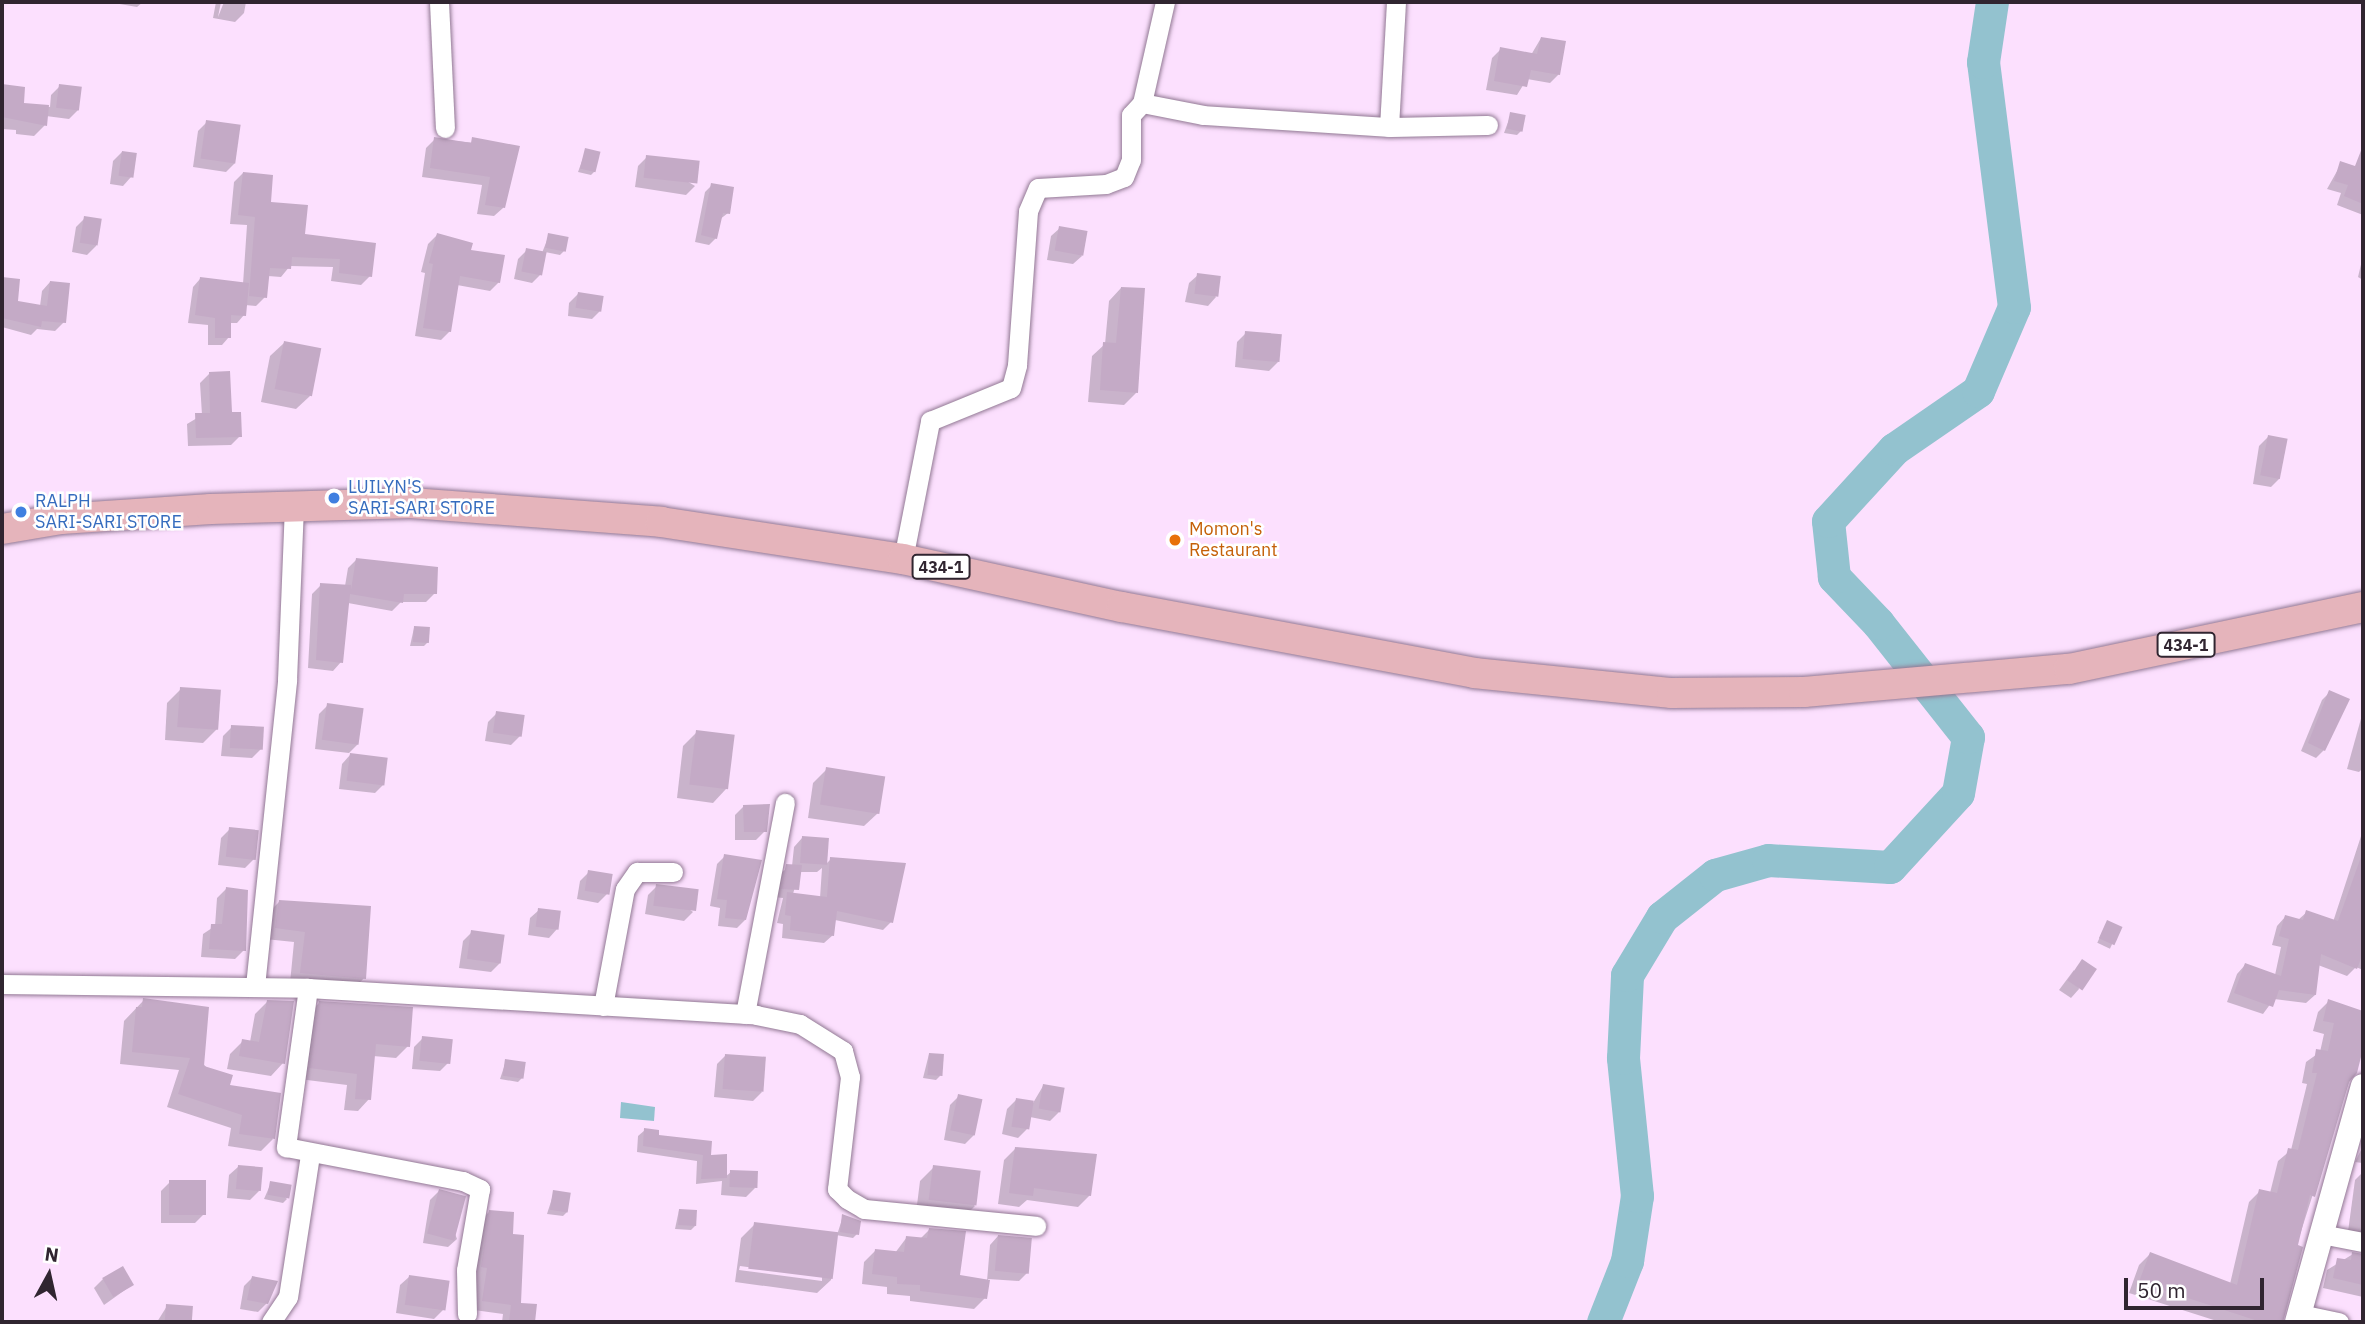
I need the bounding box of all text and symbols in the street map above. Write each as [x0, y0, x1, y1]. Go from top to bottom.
place label: LUILYN'S SARI-SARI STORE [348, 477, 495, 520]
marker: LUILYN'S SARI-SARI STORE [326, 490, 342, 506]
place label: RALPH SARI-SARI STORE [35, 491, 182, 534]
marker: RALPH SARI-SARI STORE [13, 504, 29, 520]
place label: Momon's Restaurant [1189, 519, 1278, 562]
marker: Momon's Restaurant [1167, 532, 1183, 548]
road number: 434-1 [911, 554, 971, 580]
road number: 434-1 [2156, 632, 2216, 658]
north arrow [14, 1240, 84, 1310]
text: N [43, 1241, 60, 1267]
scale bar [2127, 1264, 2267, 1308]
text: 50 m [2137, 1276, 2186, 1304]

